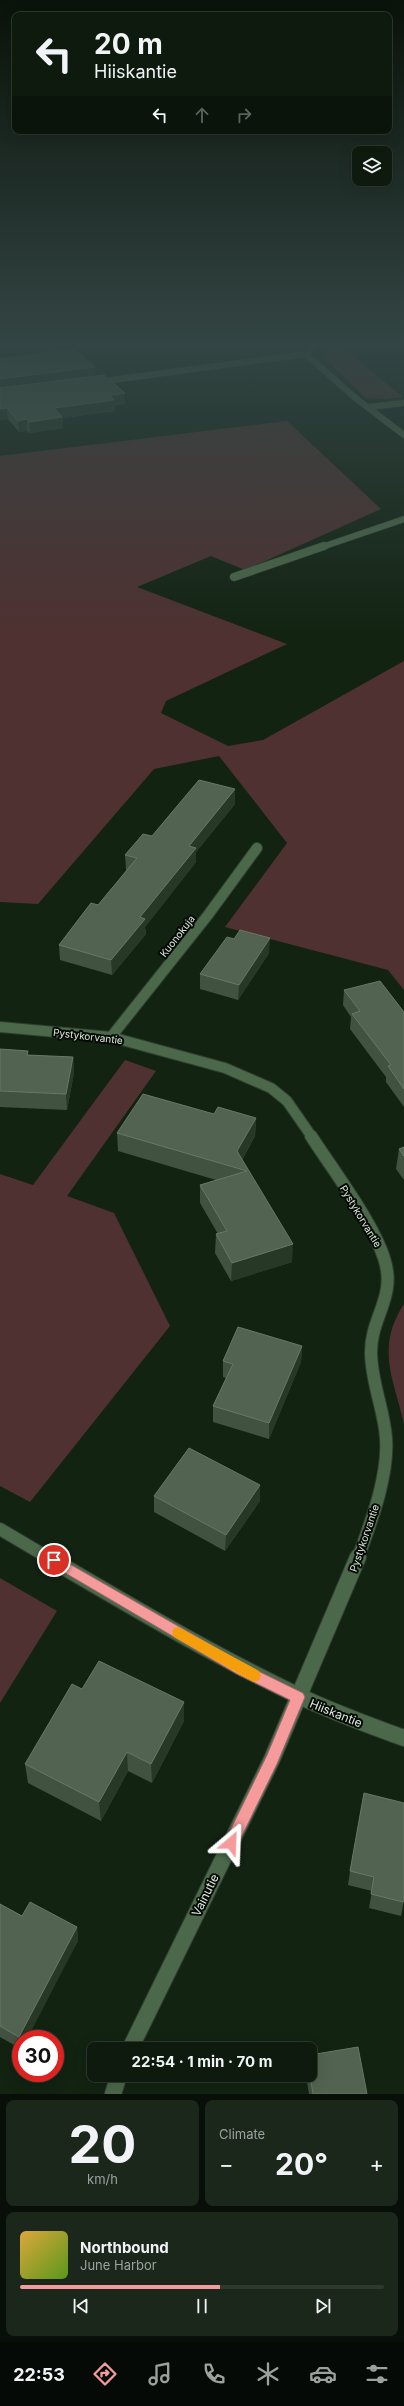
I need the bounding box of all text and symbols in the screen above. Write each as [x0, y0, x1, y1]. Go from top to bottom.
text: 20 m [94, 27, 163, 61]
icon: left [28, 28, 80, 80]
text: Hiiskantie [94, 61, 177, 82]
icon: left [149, 104, 171, 126]
icon: ahead [191, 104, 213, 126]
icon: right [233, 104, 255, 126]
map controls [352, 146, 392, 186]
button: layers [352, 146, 392, 186]
street label: Kuonokuja [157, 913, 197, 959]
street label: Pystykorvantie [52, 1026, 124, 1046]
street label: Pystykorvantie [338, 1183, 384, 1249]
street label: Pystykorvantie [347, 1503, 381, 1573]
pin [37, 1543, 71, 1577]
icon: arrive [43, 1549, 65, 1571]
street label: Hiiskantie [308, 1696, 364, 1730]
position arrow [210, 1822, 252, 1864]
street label: Vainutie [188, 1871, 222, 1919]
speed limit sign: 30 [12, 2030, 64, 2082]
text: 22:54 · 1 min · 70 m [132, 2052, 272, 2071]
text: 20 [69, 2113, 136, 2176]
text: Climate [219, 2126, 265, 2142]
text: 20° [275, 2146, 328, 2182]
text: − [219, 2151, 234, 2177]
text: + [369, 2151, 384, 2177]
text: km/h [87, 2171, 118, 2187]
text: Northbound [80, 2238, 169, 2257]
text: June Harbor [80, 2257, 157, 2273]
icon: previous [70, 2295, 92, 2317]
icon: pause [191, 2295, 213, 2317]
icon: next [312, 2295, 334, 2317]
icon: directions [91, 2360, 119, 2388]
icon: music [146, 2360, 174, 2388]
icon: phone [200, 2360, 228, 2388]
icon: climate [254, 2360, 282, 2388]
icon: car [309, 2360, 337, 2388]
icon: filters [363, 2360, 391, 2388]
text: 22:53 [13, 2364, 65, 2385]

